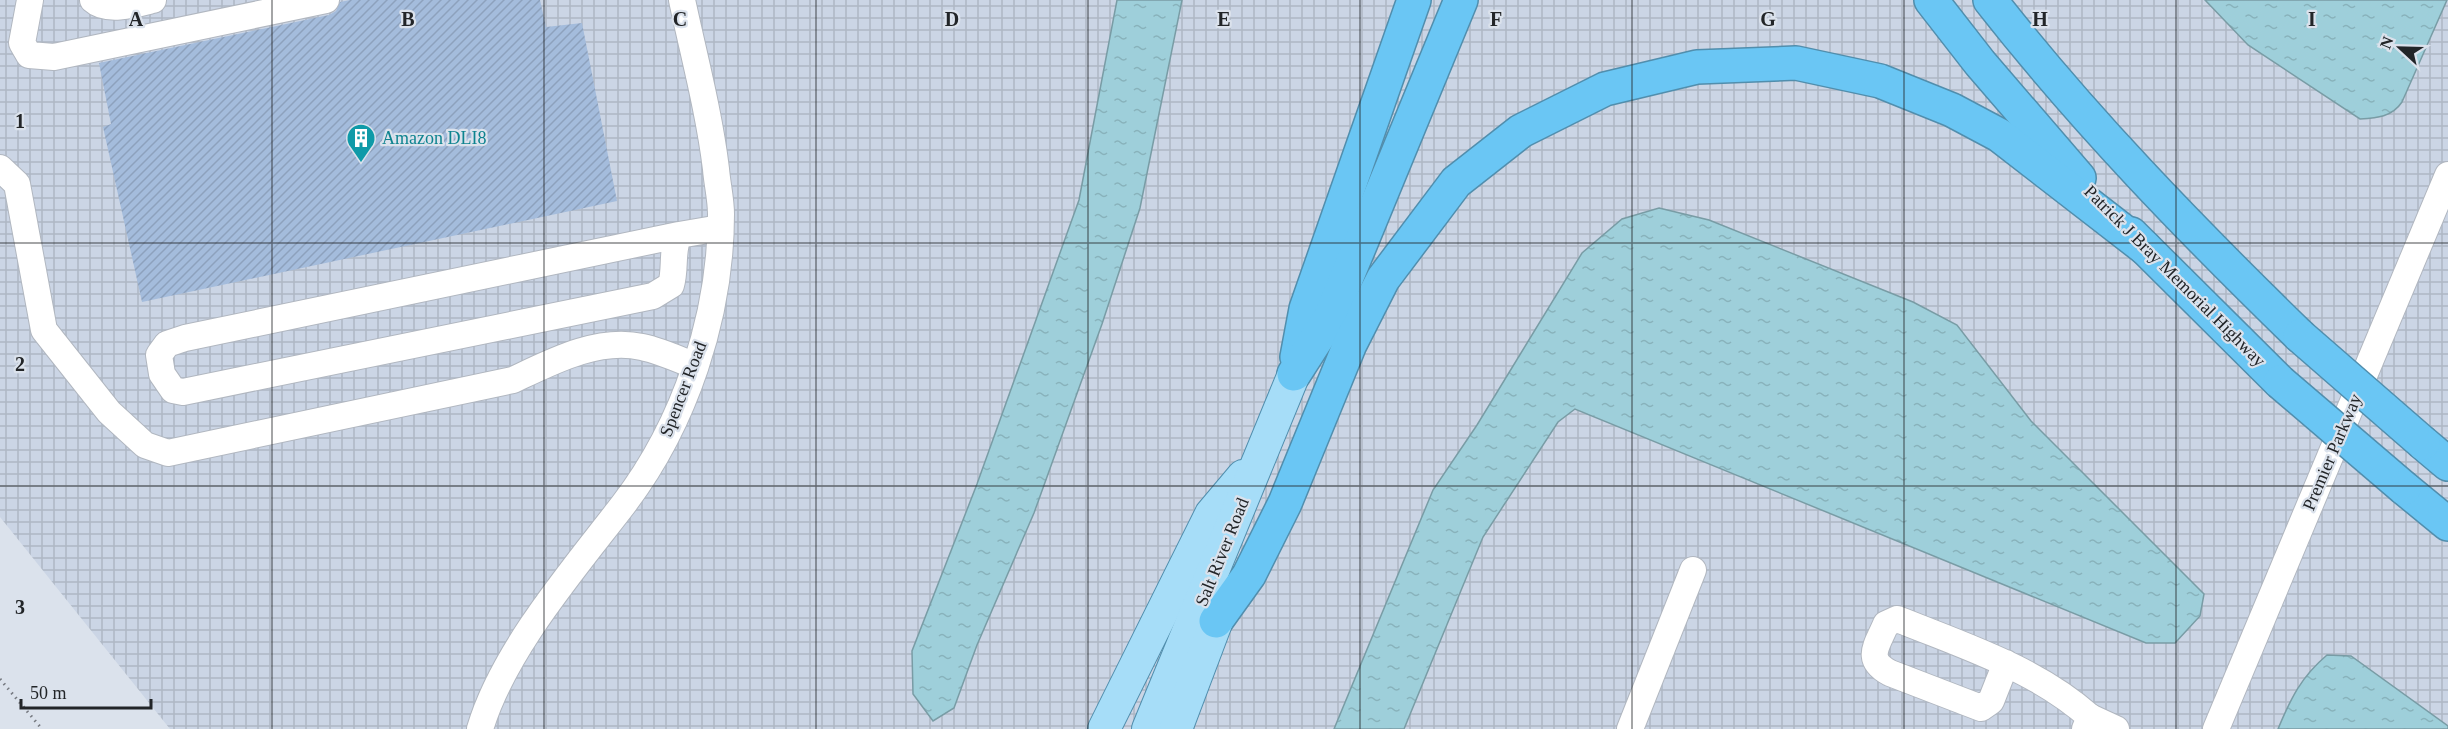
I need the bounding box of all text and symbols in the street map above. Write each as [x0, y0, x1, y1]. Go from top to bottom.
text: A [129, 8, 144, 30]
text: B [401, 8, 415, 30]
text: C [673, 8, 687, 30]
text: D [945, 8, 959, 30]
text: E [1217, 8, 1231, 30]
text: F [1490, 8, 1502, 30]
text: G [1760, 8, 1776, 30]
text: H [2032, 8, 2048, 30]
text: I [2308, 8, 2316, 30]
north arrow [2370, 18, 2430, 78]
text: N [2377, 34, 2397, 51]
text: 1 [15, 110, 25, 132]
building icon: Amazon DLI8 [345, 122, 377, 164]
place label: Amazon DLI8 [382, 128, 486, 148]
street label: Patrick J Bray Memorial Highway [2080, 181, 2270, 371]
street label: Spencer Road [656, 339, 710, 439]
text: 2 [15, 353, 25, 375]
street label: Premier Parkway [2298, 391, 2366, 513]
street label: Salt River Road [1191, 495, 1253, 609]
text: 3 [15, 596, 25, 618]
scale bar [21, 672, 152, 710]
text: 50 m [30, 683, 67, 703]

